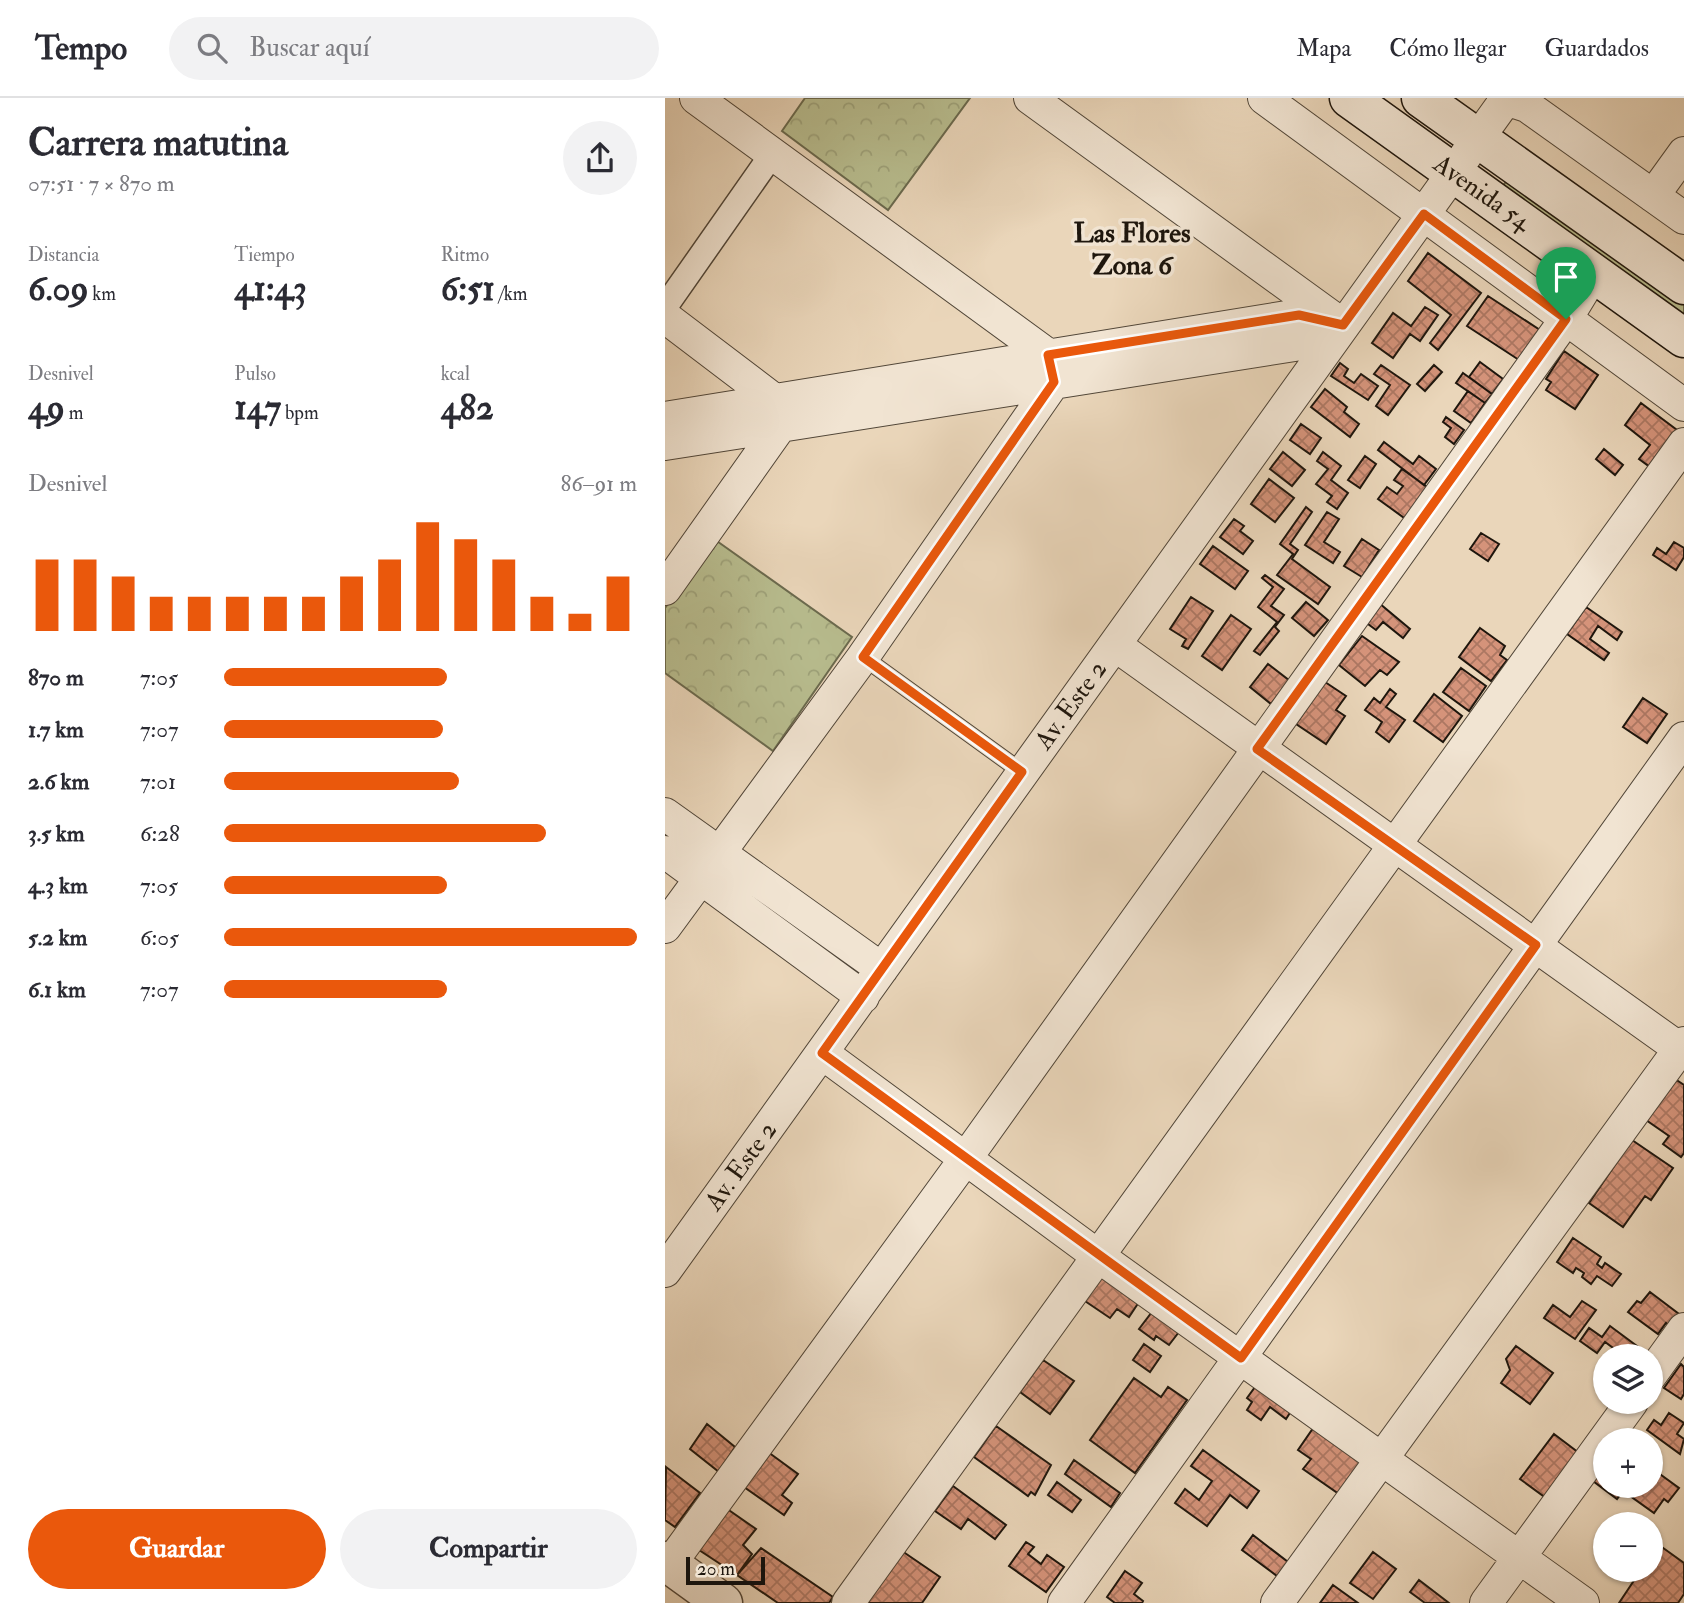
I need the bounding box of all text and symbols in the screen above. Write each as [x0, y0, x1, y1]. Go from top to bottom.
search box [169, 17, 659, 80]
text: Tempo [35, 28, 127, 69]
icon: search [193, 29, 231, 67]
text: Buscar aquí [249, 32, 370, 64]
text: Mapa [1296, 33, 1351, 64]
text: Cómo llegar [1389, 33, 1506, 64]
text: Guardados [1544, 33, 1649, 64]
text: Carrera matutina [28, 119, 288, 167]
button: share [563, 121, 637, 195]
street label: Avenida 54 [1426, 147, 1538, 239]
text: 07:51 · 7 × 870 m [28, 169, 175, 198]
district label: Las Flores Zona 6 [1073, 216, 1191, 283]
text: Distancia [28, 243, 99, 267]
text: Tiempo [234, 243, 295, 267]
text: Ritmo [441, 243, 489, 267]
pin [1536, 247, 1596, 319]
icon: arrive [1547, 258, 1585, 296]
text: 6.09 [28, 267, 88, 311]
text: 41:43 [234, 267, 307, 311]
text: 6:51 [441, 267, 495, 311]
text: km [88, 282, 116, 306]
text: /km [495, 282, 528, 306]
text: Desnivel [28, 362, 94, 386]
text: Pulso [234, 362, 276, 386]
text: kcal [441, 362, 470, 386]
text: 49 [28, 386, 65, 430]
text: 147 [234, 386, 281, 430]
text: 482 [441, 386, 494, 430]
text: m [65, 401, 84, 425]
text: bpm [281, 401, 319, 425]
text: Desnivel [28, 469, 107, 498]
text: 86–91 m [560, 469, 637, 498]
street label: Av. Este 2 [1027, 654, 1114, 757]
text: 870 m [28, 663, 84, 692]
text: 7:05 [140, 663, 178, 692]
text: 1.7 km [28, 715, 84, 744]
text: 7:07 [140, 715, 179, 744]
text: 2.6 km [28, 767, 89, 796]
text: 7:01 [140, 767, 176, 796]
text: 3.5 km [28, 819, 85, 848]
text: 6:28 [140, 819, 180, 848]
text: 4.3 km [28, 871, 88, 900]
text: 7:05 [140, 871, 178, 900]
text: 5.2 km [28, 923, 87, 952]
text: 6:05 [140, 923, 179, 952]
text: 6.1 km [28, 975, 86, 1004]
text: 7:07 [140, 975, 179, 1004]
street label: Av. Este 2 [697, 1115, 784, 1218]
map controls [1593, 1344, 1663, 1582]
button: layers [1593, 1344, 1663, 1414]
button: + [1593, 1428, 1663, 1498]
button: Guardar [28, 1509, 326, 1589]
button: Compartir [340, 1509, 637, 1589]
button: − [1593, 1512, 1663, 1582]
scale bar [686, 1554, 765, 1586]
text: 20 m [697, 1557, 735, 1581]

